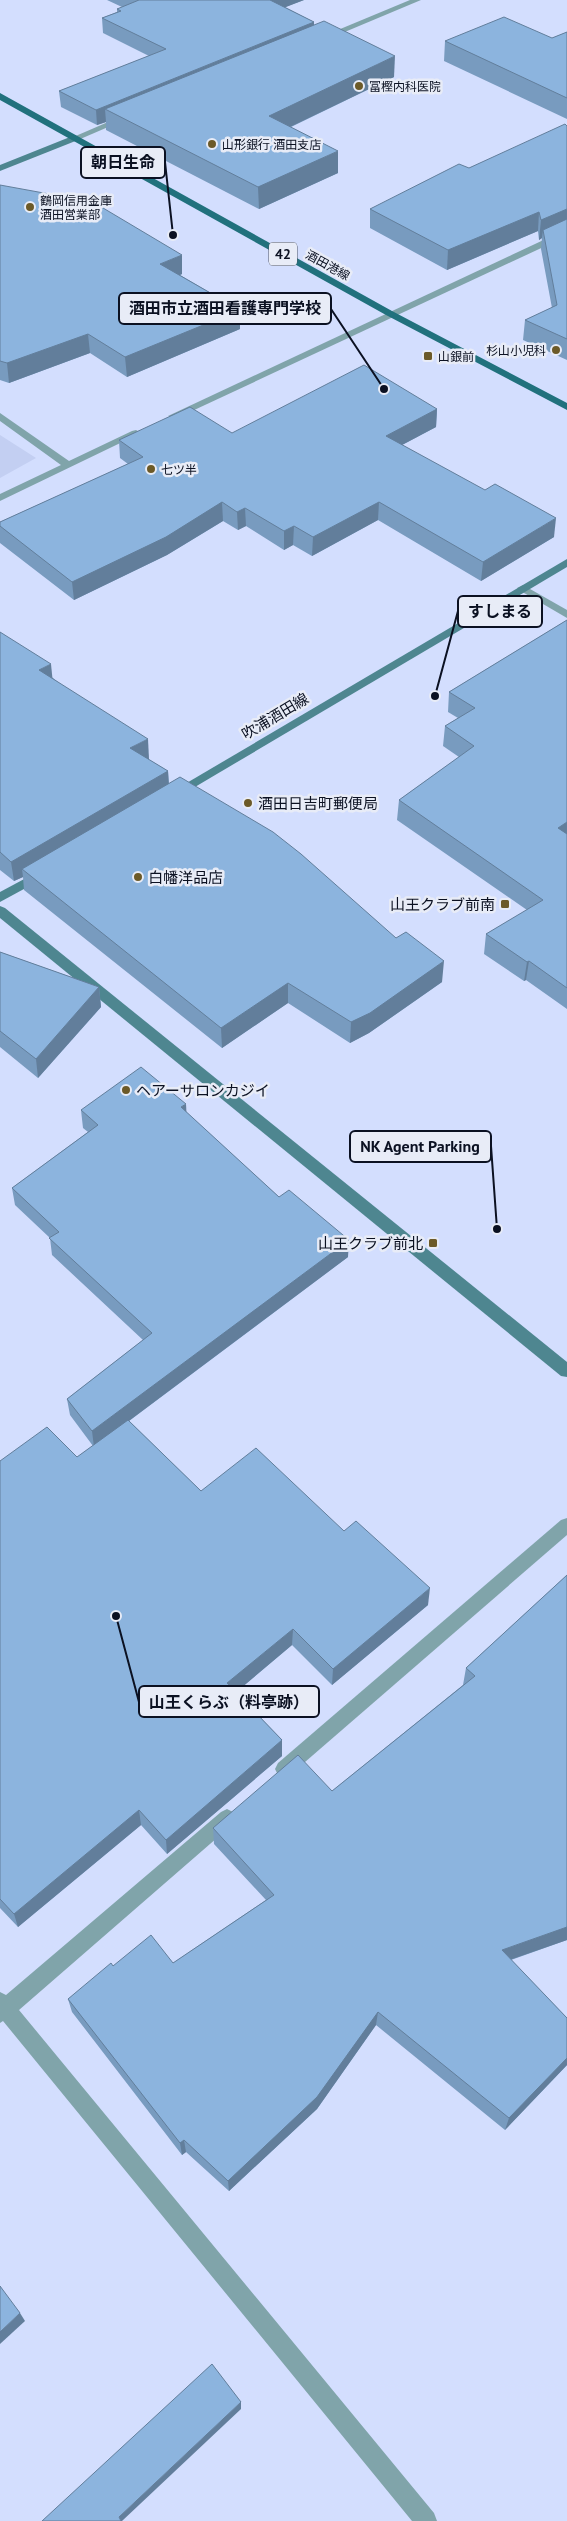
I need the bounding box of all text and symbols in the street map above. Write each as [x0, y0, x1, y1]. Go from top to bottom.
place label: 冨樫内科医院 [369, 79, 441, 94]
marker: 冨樫内科医院 [353, 80, 365, 92]
place label: 山形銀行 酒田支店 [222, 137, 321, 152]
marker: 山形銀行 酒田支店 [206, 138, 218, 150]
callout: 朝日生命 [81, 147, 165, 178]
text: 朝日生命 [91, 152, 155, 172]
place label: 鶴岡信用金庫 酒田営業部 [40, 193, 112, 222]
marker: 鶴岡信用金庫 酒田営業部 [24, 201, 36, 213]
road number: 42 [269, 242, 297, 266]
street label: 酒田港線 [303, 247, 353, 283]
callout: 酒田市立酒田看護専門学校 [119, 293, 331, 324]
text: 酒田市立酒田看護専門学校 [129, 298, 321, 318]
place label: 杉山小児科 [486, 343, 546, 358]
marker: 杉山小児科 [550, 344, 562, 356]
place label: 山銀前 [438, 349, 474, 364]
marker: 山銀前 [422, 350, 434, 362]
place label: 七ツ半 [161, 462, 197, 477]
marker: 七ツ半 [145, 463, 157, 475]
callout: すしまる [458, 596, 542, 627]
text: すしまる [468, 601, 532, 621]
street label: 吹浦酒田線 [238, 689, 312, 743]
place label: 酒田日吉町郵便局 [258, 794, 378, 813]
marker: 酒田日吉町郵便局 [242, 797, 254, 809]
place label: 白幡洋品店 [148, 868, 223, 887]
marker: 白幡洋品店 [132, 871, 144, 883]
place label: 山王クラブ前南 [390, 895, 495, 914]
marker: 山王クラブ前南 [499, 898, 511, 910]
place label: ヘアーサロンカジイ [136, 1081, 270, 1100]
marker: ヘアーサロンカジイ [120, 1084, 132, 1096]
callout: NK Agent Parking [350, 1131, 491, 1162]
text: NK Agent Parking [360, 1136, 480, 1156]
place label: 山王クラブ前北 [318, 1234, 423, 1253]
marker: 山王クラブ前北 [427, 1237, 439, 1249]
callout: 山王くらぶ（料亭跡） [139, 1686, 319, 1717]
text: 山王くらぶ（料亭跡） [149, 1692, 309, 1712]

